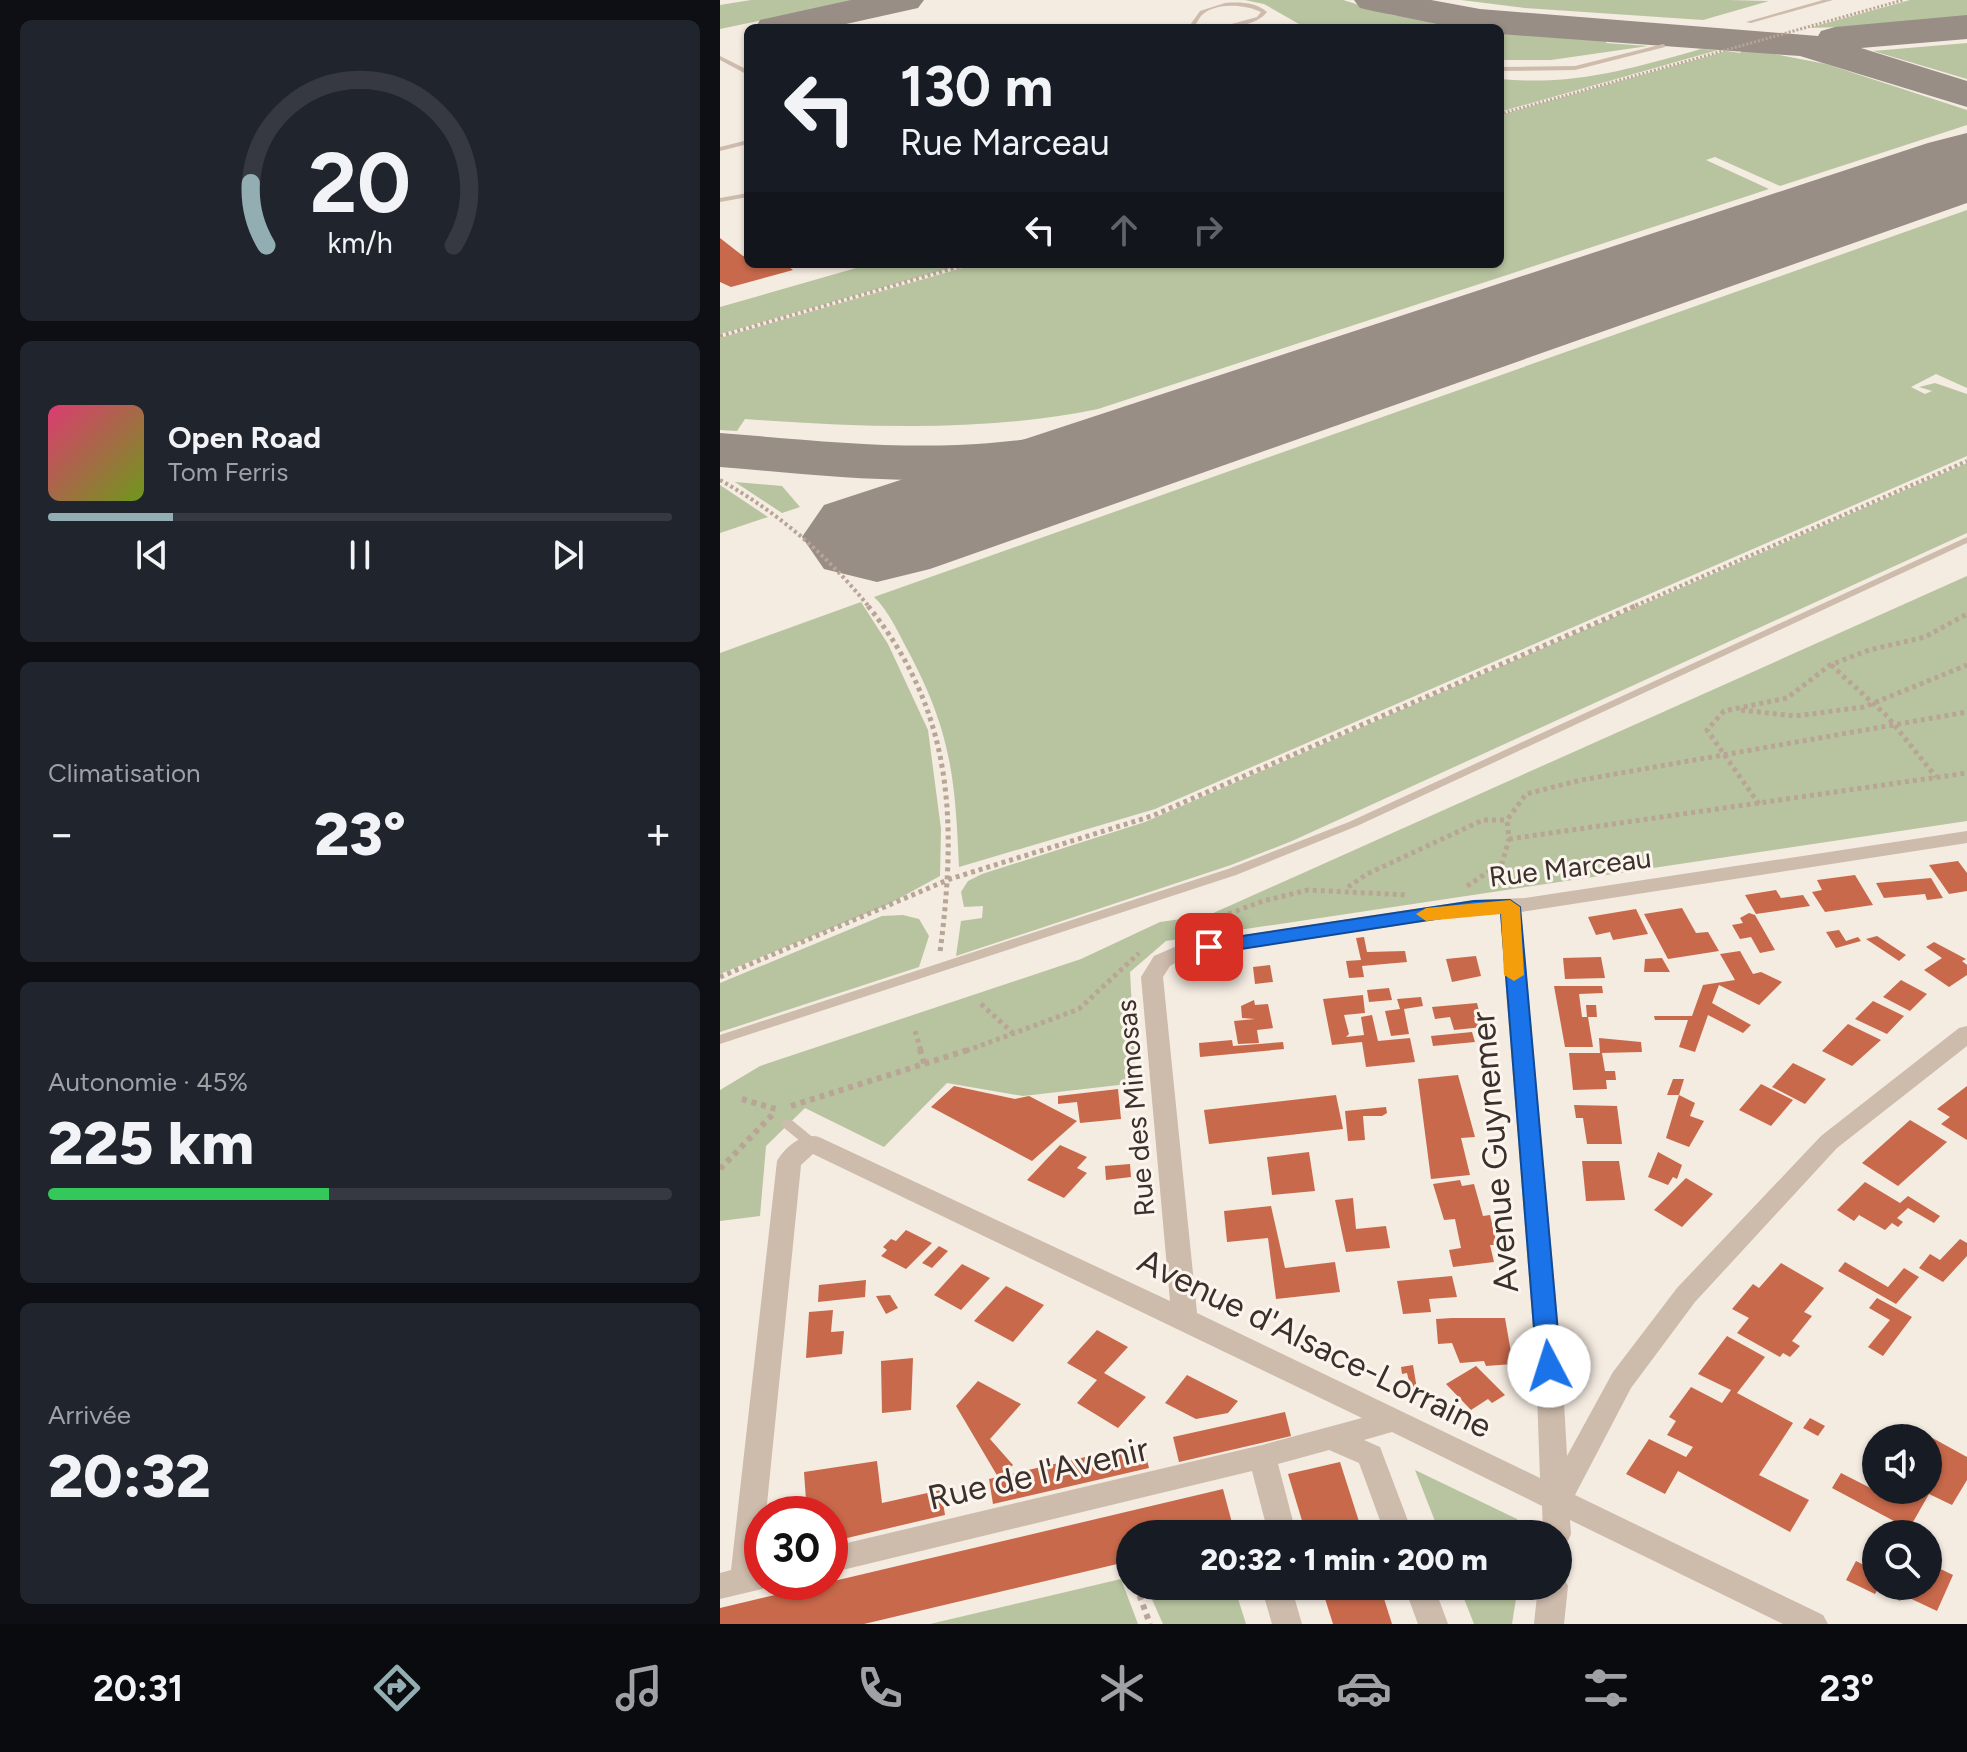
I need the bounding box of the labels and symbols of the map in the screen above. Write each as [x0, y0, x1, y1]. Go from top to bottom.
street label: Rue Marceau [1487, 840, 1653, 894]
pin [1175, 913, 1243, 981]
street label: Rue des Mimosas [1109, 998, 1161, 1218]
street label: Avenue Guynemer [1462, 1009, 1527, 1295]
street label: Avenue d'Alsace-Lorraine [1131, 1240, 1498, 1447]
position arrow [1507, 1324, 1591, 1408]
street label: Rue de l'Avenir [924, 1428, 1153, 1519]
speed limit sign: 30 [744, 1496, 848, 1600]

